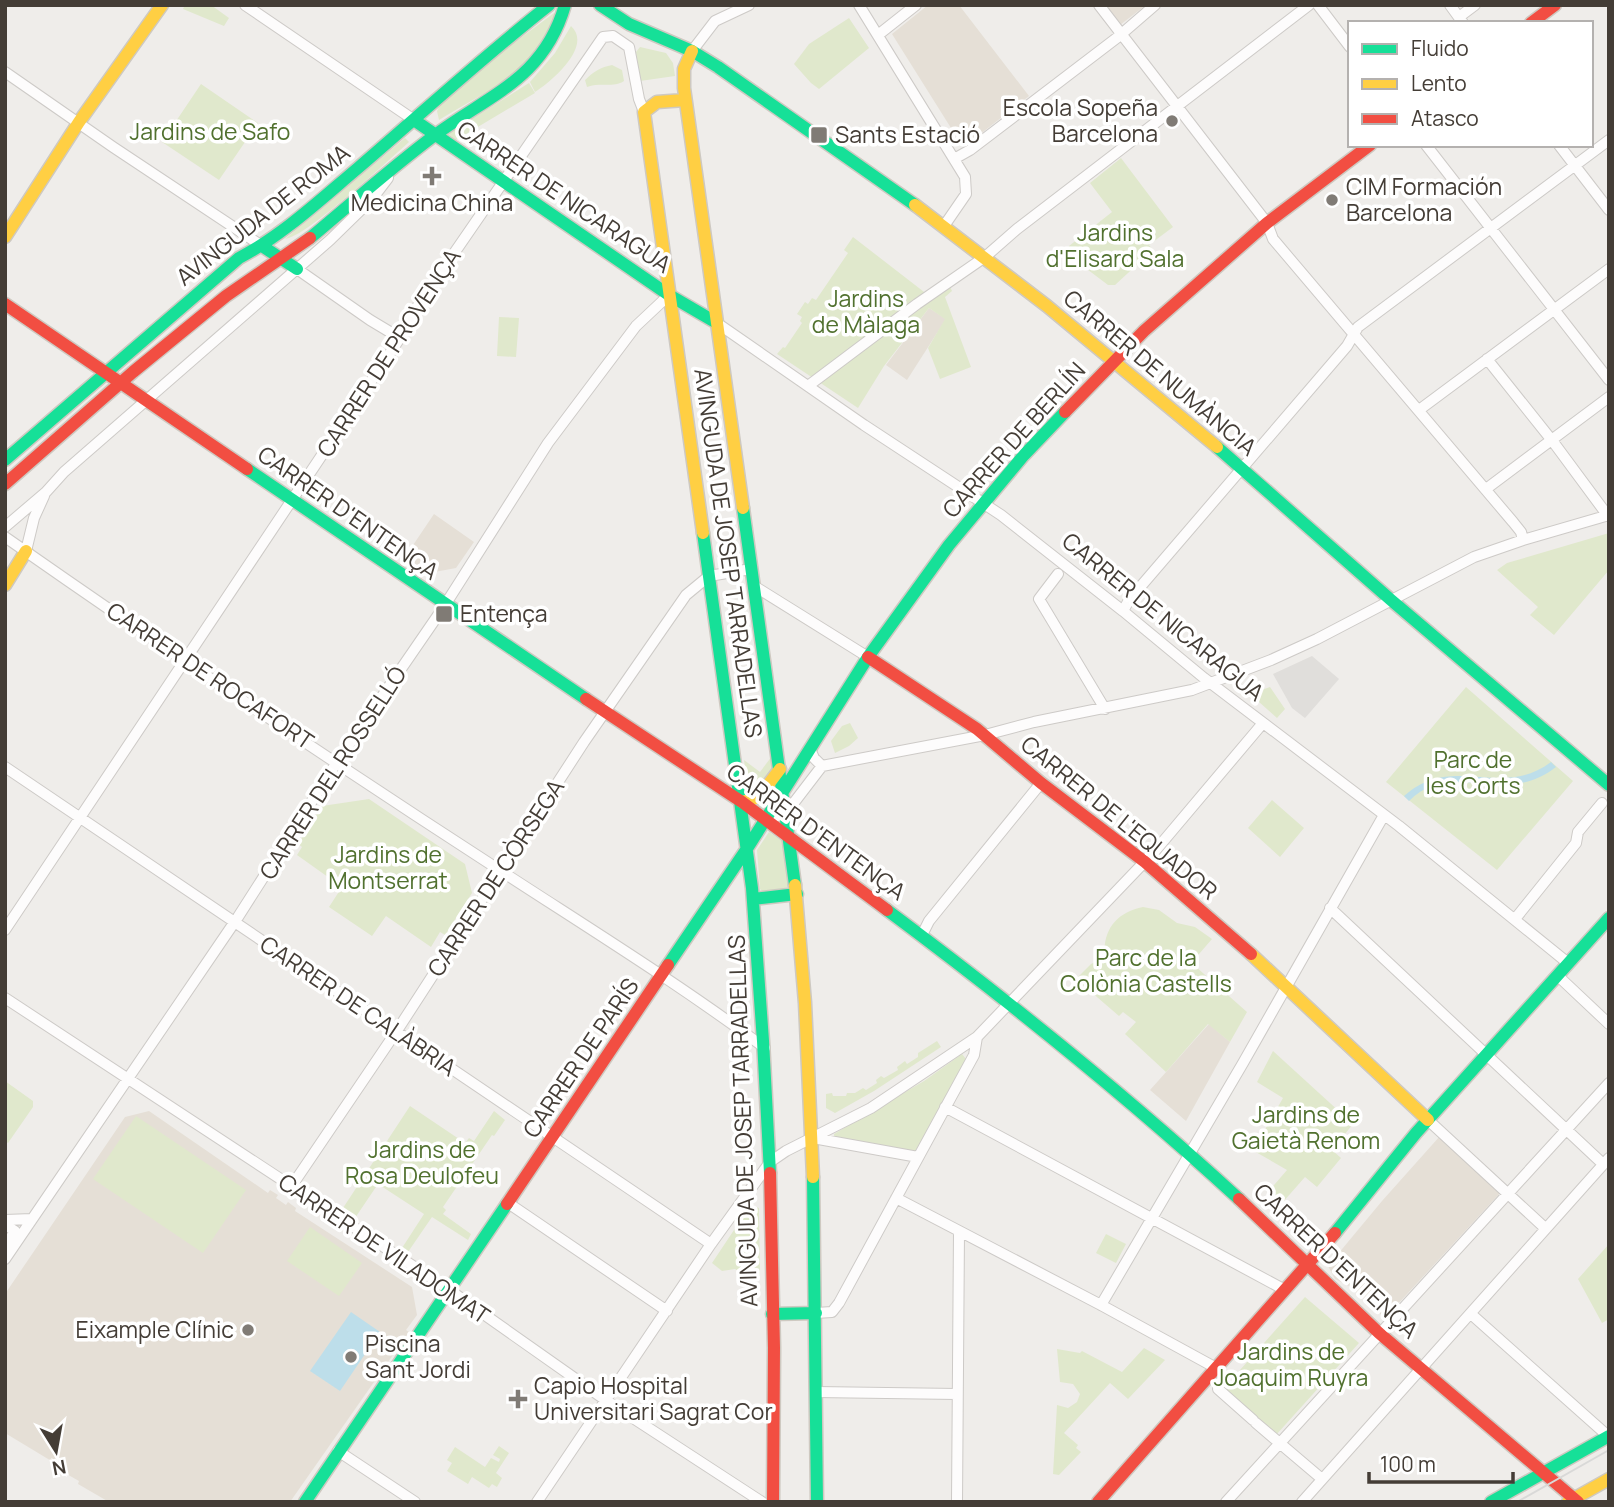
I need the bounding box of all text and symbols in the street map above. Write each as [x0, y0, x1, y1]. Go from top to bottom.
legend [1348, 21, 1593, 147]
text: Fluido [1411, 34, 1469, 62]
text: Lento [1411, 69, 1467, 97]
place label: Escola Sopeña Barcelona [1003, 91, 1158, 149]
text: Atasco [1411, 104, 1479, 132]
street label: CARRER DE NICARAGUA [451, 113, 678, 280]
marker: Escola Sopeña Barcelona [1164, 113, 1180, 129]
park label: Jardins de Safo [130, 115, 290, 147]
place label: Sants Estació [835, 118, 980, 150]
marker: Sants Estació [809, 125, 829, 145]
street label: AVINGUDA DE ROMA [169, 136, 356, 292]
marker: Medicina China [422, 166, 442, 186]
place label: CIM Formación Barcelona [1346, 170, 1502, 228]
place label: Medicina China [351, 186, 513, 218]
marker: CIM Formación Barcelona [1324, 192, 1340, 208]
park label: Jardins d'Elisard Sala [1046, 216, 1184, 274]
street label: CARRER DE PROVENÇA [309, 242, 468, 463]
park label: Jardins de Màlaga [812, 282, 920, 340]
street label: CARRER DE NUMÀNCIA [1057, 282, 1264, 463]
street label: CARRER DE BERLÍN [935, 354, 1092, 524]
street label: AVINGUDA DE JOSEP TARRADELLAS [687, 366, 771, 739]
street label: CARRER D'ENTENÇA [252, 438, 446, 587]
street label: CARRER DE NICARAGUA [1056, 525, 1272, 708]
street label: CARRER DE ROCAFORT [101, 594, 320, 757]
place label: Entença [460, 597, 548, 629]
marker: Entença [434, 604, 454, 624]
street label: CARRER DEL ROSSELLÓ [251, 660, 413, 885]
street label: CARRER DE L'EQUADOR [1015, 728, 1225, 907]
park label: Parc de les Corts [1425, 743, 1521, 801]
street label: CARRER D'ENTENÇA [721, 755, 913, 907]
street label: CARRER DE CÒRSEGA [419, 772, 571, 982]
park label: Jardins de Montserrat [328, 838, 448, 896]
street label: CARRER DE CALÀBRIA [254, 927, 463, 1083]
street label: AVINGUDA DE JOSEP TARRADELLAS [720, 934, 764, 1308]
park label: Parc de la Colònia Castells [1060, 941, 1232, 999]
street label: CARRER DE PARÍS [515, 971, 646, 1144]
park label: Jardins de Gaietà Renom [1232, 1098, 1380, 1156]
park label: Jardins de Rosa Deulofeu [345, 1133, 499, 1191]
street label: CARRER DE VILADOMAT [272, 1165, 497, 1331]
street label: CARRER D'ENTENÇA [1247, 1176, 1426, 1345]
place label: Eixample Clínic [76, 1313, 234, 1345]
marker: Eixample Clínic [240, 1322, 256, 1338]
place label: Piscina Sant Jordi [365, 1327, 471, 1385]
park label: Jardins de Joaquim Ruyra [1214, 1335, 1368, 1393]
marker: Piscina Sant Jordi [343, 1349, 359, 1365]
place label: Capio Hospital Universitari Sagrat Cor [534, 1369, 773, 1427]
marker: Capio Hospital Universitari Sagrat Cor [508, 1389, 528, 1409]
north arrow [21, 1416, 91, 1486]
scale bar [1369, 1440, 1512, 1484]
text: 100 m [1380, 1450, 1436, 1478]
text: N [50, 1454, 68, 1482]

